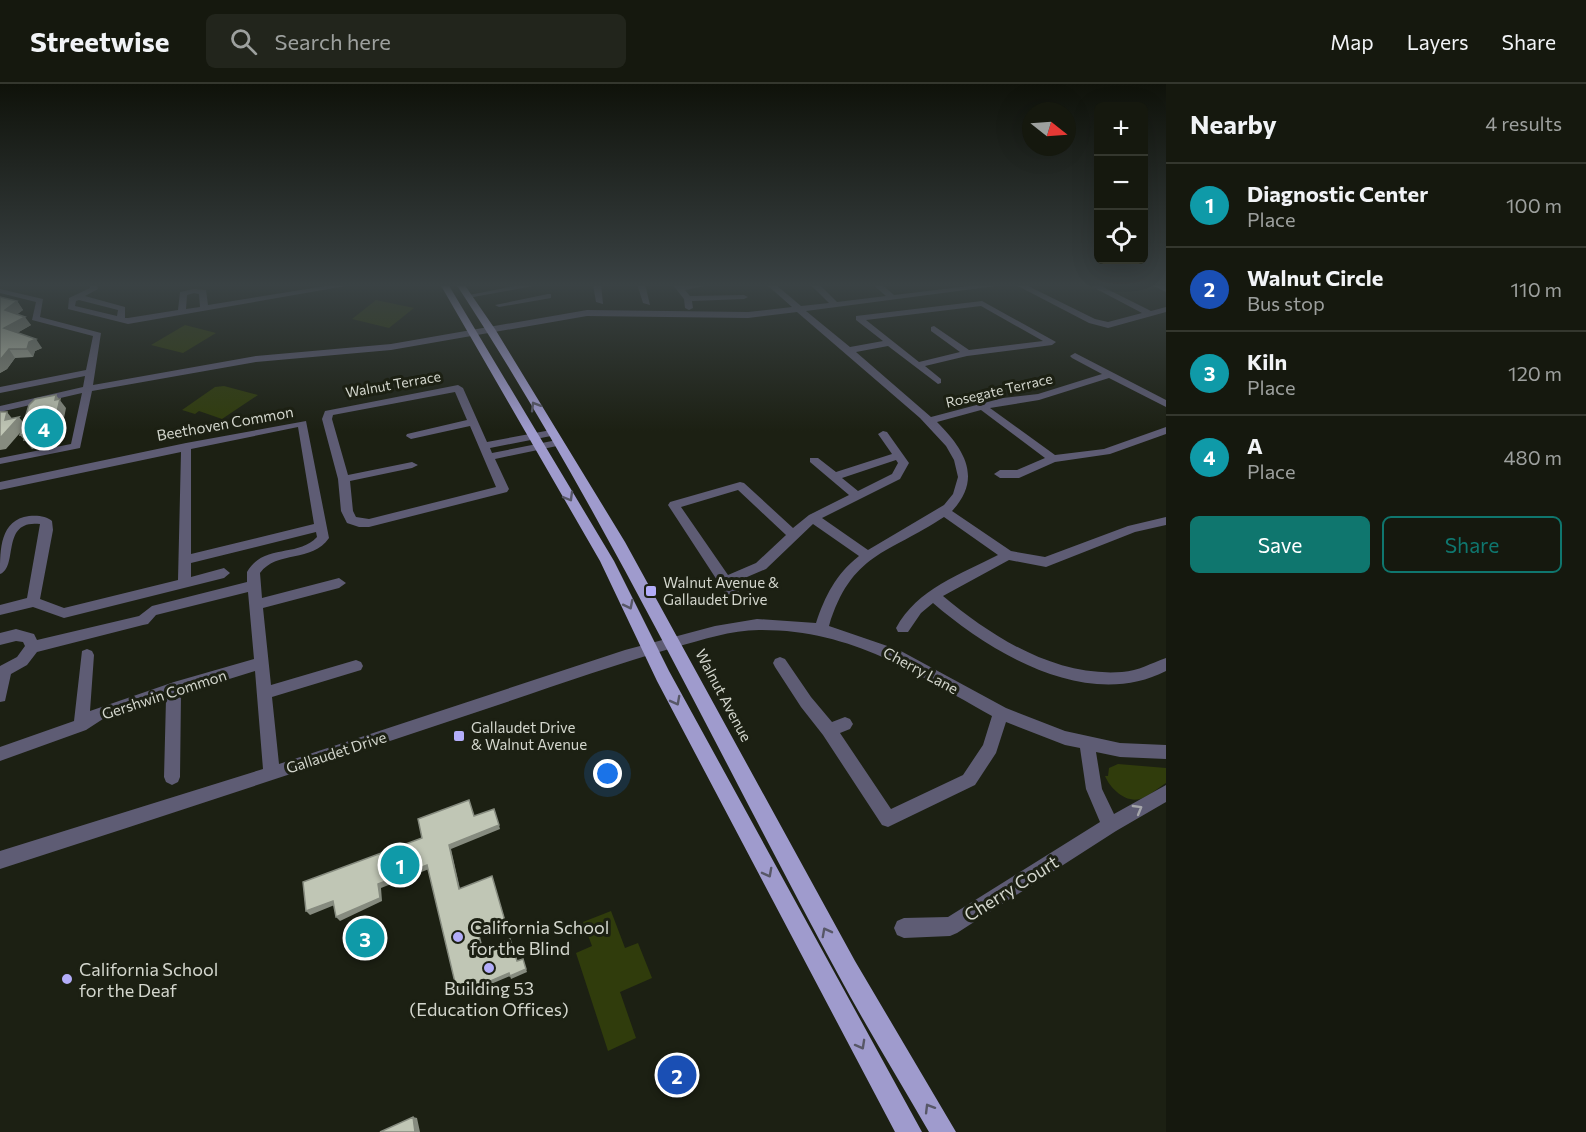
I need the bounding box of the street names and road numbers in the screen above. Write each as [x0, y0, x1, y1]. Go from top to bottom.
street label: Walnut Terrace [344, 367, 442, 401]
street label: Rosegate Terrace [944, 369, 1054, 411]
street label: Beethoven Common [155, 402, 295, 444]
street label: Cherry Lane [880, 643, 962, 697]
street label: Walnut Avenue [692, 646, 756, 744]
street label: Gershwin Common [99, 665, 229, 723]
street label: Gallaudet Drive [284, 727, 389, 777]
street label: Cherry Court [960, 850, 1062, 926]

